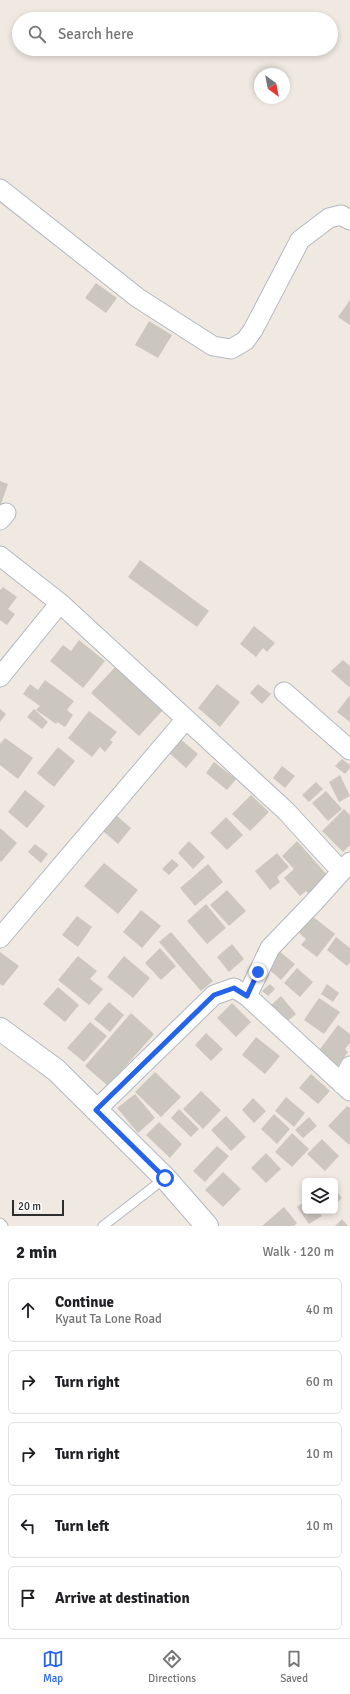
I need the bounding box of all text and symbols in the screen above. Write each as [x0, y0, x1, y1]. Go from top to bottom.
search box [12, 12, 338, 56]
icon: search [26, 23, 48, 45]
text: Search here [58, 25, 134, 43]
north arrow [254, 68, 290, 104]
route end [249, 963, 267, 981]
route start [156, 1169, 174, 1187]
map controls [302, 1178, 338, 1214]
button: layers [302, 1178, 338, 1214]
scale bar [12, 1198, 64, 1217]
text: 20 m [18, 1200, 41, 1213]
text: 2 min [16, 1242, 57, 1263]
text: Walk · 120 m [263, 1244, 334, 1260]
text: Continue [55, 1293, 114, 1311]
icon: ahead [17, 1299, 39, 1321]
text: 40 m [306, 1302, 333, 1318]
text: Kyaut Ta Lone Road [55, 1311, 162, 1327]
icon: right [17, 1371, 39, 1393]
text: Turn right [55, 1373, 120, 1391]
text: 60 m [306, 1374, 333, 1390]
icon: right [17, 1443, 39, 1465]
text: Turn right [55, 1445, 120, 1463]
text: 10 m [306, 1446, 333, 1462]
icon: left [17, 1515, 39, 1537]
text: Turn left [55, 1517, 109, 1535]
text: 10 m [306, 1518, 333, 1534]
icon: arrive [17, 1587, 39, 1609]
text: Arrive at destination [55, 1589, 190, 1607]
tab: Map [42, 1648, 64, 1685]
tab: Directions [148, 1648, 196, 1685]
tab: Saved [280, 1648, 308, 1685]

